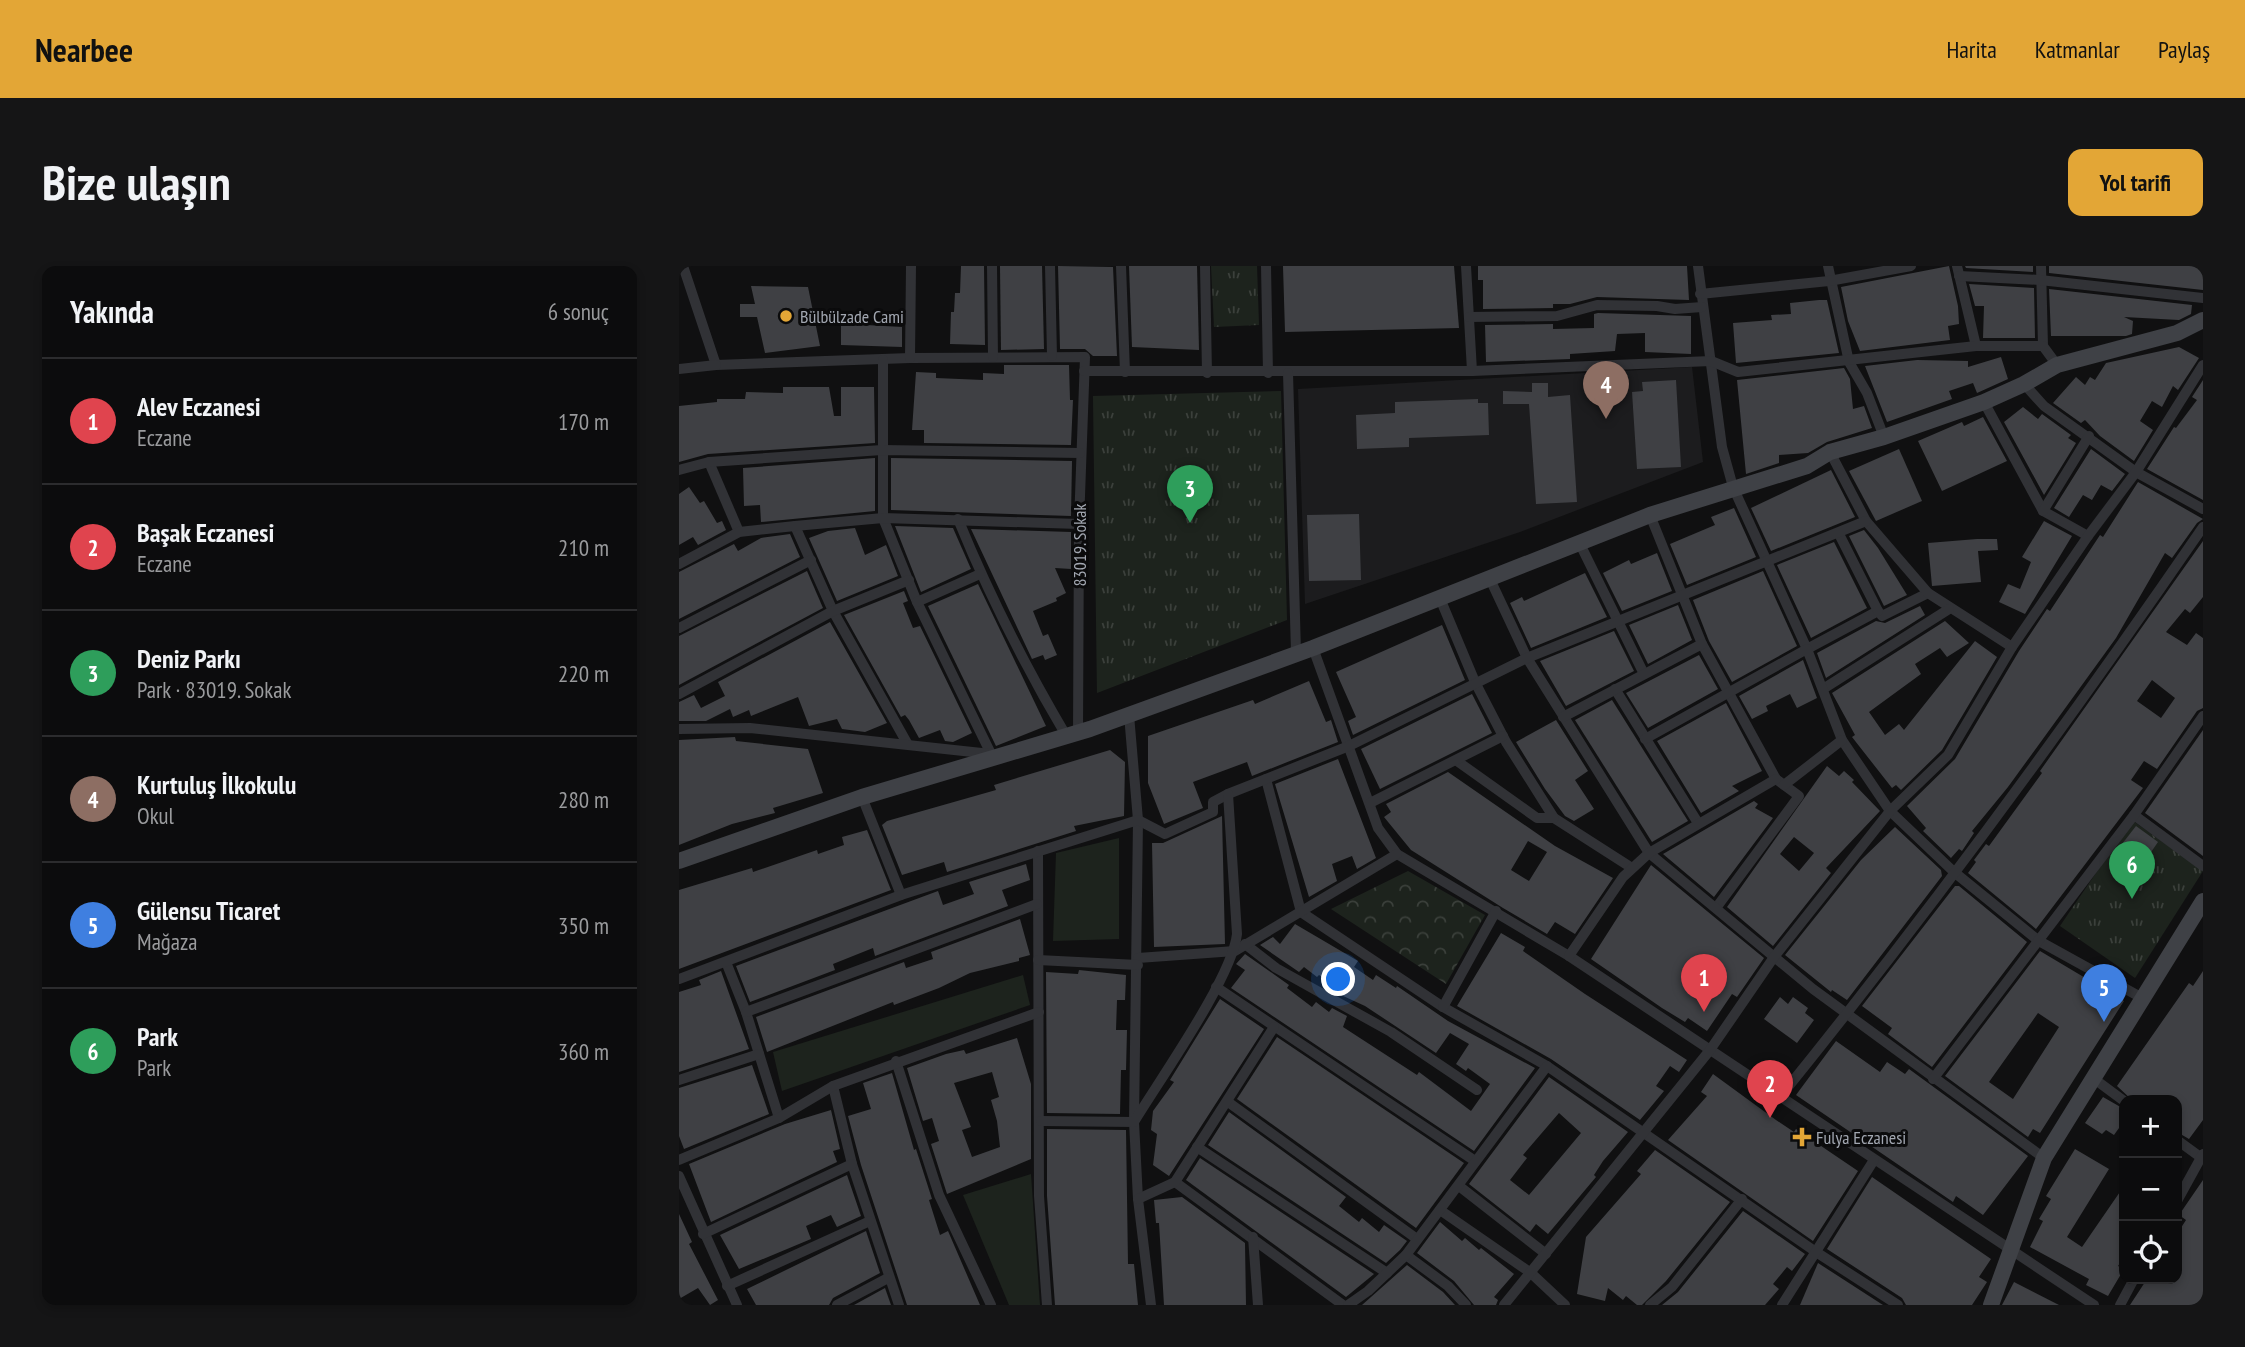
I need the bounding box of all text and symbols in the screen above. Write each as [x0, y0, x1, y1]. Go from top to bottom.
text: Nearbee [35, 28, 133, 71]
text: Harita [1946, 34, 1997, 65]
text: Katmanlar [2035, 34, 2120, 65]
text: Paylaş [2158, 34, 2210, 65]
button: Yol tarifi [2068, 149, 2203, 216]
text: Bize ulaşın [42, 150, 231, 214]
text: Yakında [70, 292, 154, 331]
text: 6 sonuç [548, 297, 609, 326]
place label: Bülbülzade Cami [800, 305, 904, 328]
marker: Bülbülzade Cami [778, 308, 794, 324]
pin: 4 [1583, 361, 1629, 419]
text: Alev Eczanesi [137, 390, 261, 423]
text: 1 [88, 407, 99, 436]
text: 170 m [558, 407, 609, 436]
text: Eczane [137, 423, 192, 452]
pin: 3 [1167, 465, 1213, 523]
street label: 83019. Sokak [1068, 503, 1091, 586]
text: Başak Eczanesi [137, 516, 274, 549]
text: 2 [88, 533, 99, 562]
text: 210 m [558, 533, 609, 562]
text: Eczane [137, 549, 192, 578]
text: Deniz Parkı [137, 642, 241, 675]
text: 3 [88, 659, 99, 688]
text: 220 m [558, 659, 609, 688]
text: Park · 83019. Sokak [137, 675, 291, 704]
text: Kurtuluş İlkokulu [137, 768, 296, 801]
text: 4 [88, 785, 99, 814]
text: 280 m [558, 785, 609, 814]
text: Okul [137, 801, 174, 830]
pin: 6 [2109, 841, 2155, 899]
text: Gülensu Ticaret [137, 894, 280, 927]
text: 5 [88, 911, 99, 940]
text: 350 m [558, 911, 609, 940]
text: Mağaza [137, 927, 197, 956]
pin: 1 [1681, 954, 1727, 1012]
your location [1321, 962, 1355, 996]
pin: 5 [2081, 964, 2127, 1022]
text: Park [137, 1020, 178, 1053]
text: 6 [88, 1037, 99, 1066]
text: 360 m [558, 1037, 609, 1066]
text: Park [137, 1053, 171, 1082]
pin: 2 [1747, 1060, 1793, 1118]
map controls [2119, 1095, 2182, 1284]
button: + [2119, 1095, 2182, 1158]
place label: Fulya Eczanesi [1816, 1126, 1906, 1149]
marker: Fulya Eczanesi [1794, 1129, 1810, 1145]
button: − [2119, 1158, 2182, 1221]
button: locate [2119, 1221, 2182, 1284]

